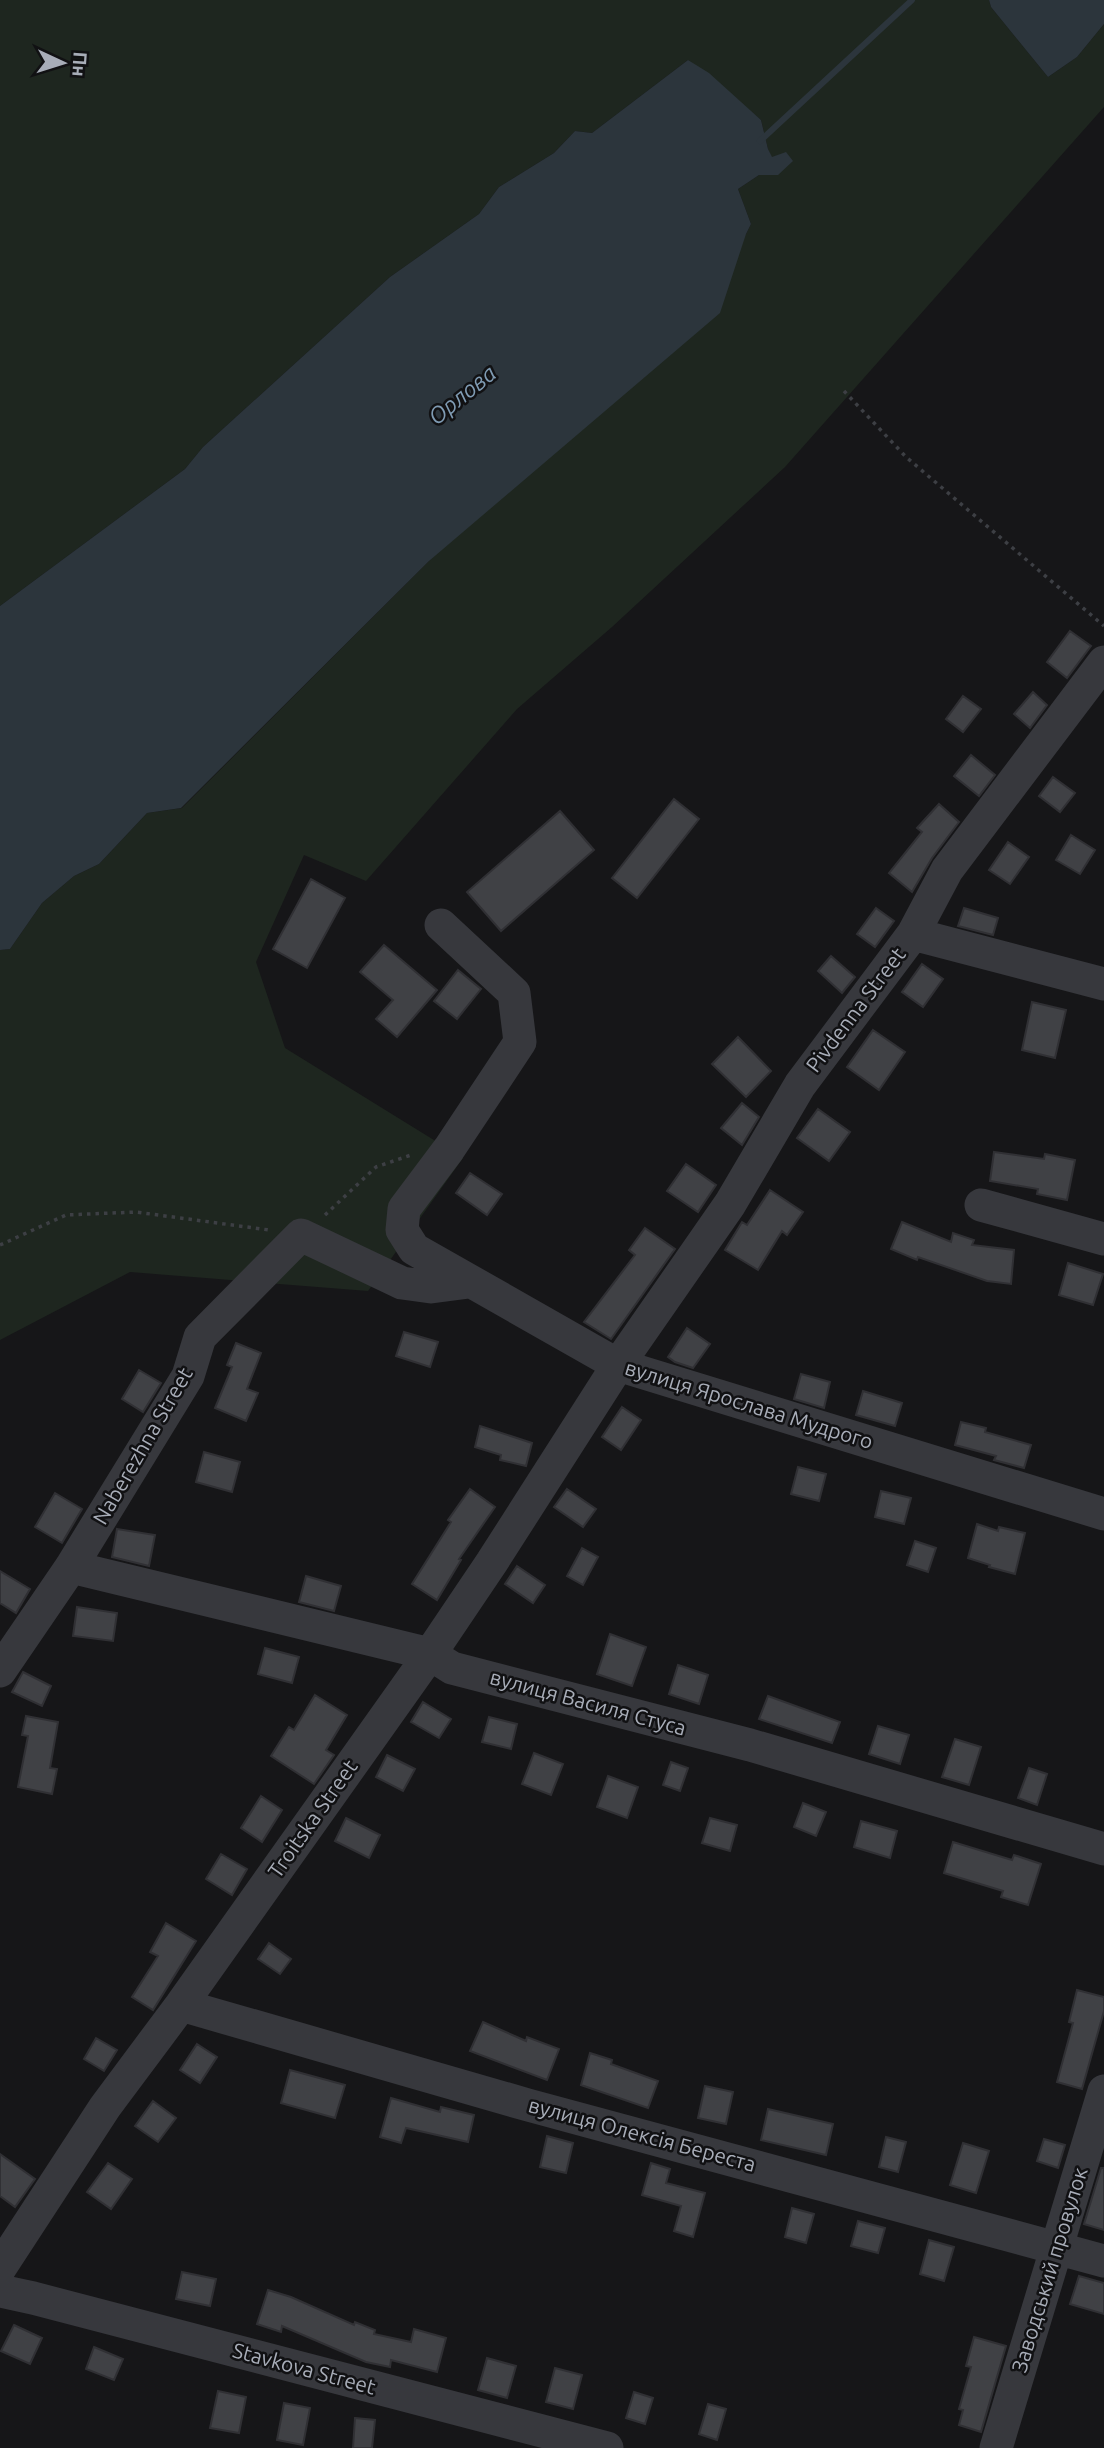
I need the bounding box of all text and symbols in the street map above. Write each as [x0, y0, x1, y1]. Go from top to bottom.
north arrow [28, 28, 98, 98]
text: Пн [68, 51, 92, 77]
water label: Орлова [423, 360, 500, 429]
street label: Pivdenna Street [801, 942, 910, 1076]
street label: вулиця Ярослава Мудрого [622, 1355, 876, 1453]
street label: Naberezhna Street [87, 1363, 197, 1528]
street label: вулиця Василя Стуса [488, 1664, 689, 1740]
street label: Troitska Street [263, 1755, 362, 1882]
street label: вулиця Олексія Береста [526, 2092, 759, 2176]
street label: Заводський провулок [1006, 2164, 1092, 2375]
street label: Stavkova Street [230, 2337, 378, 2399]

